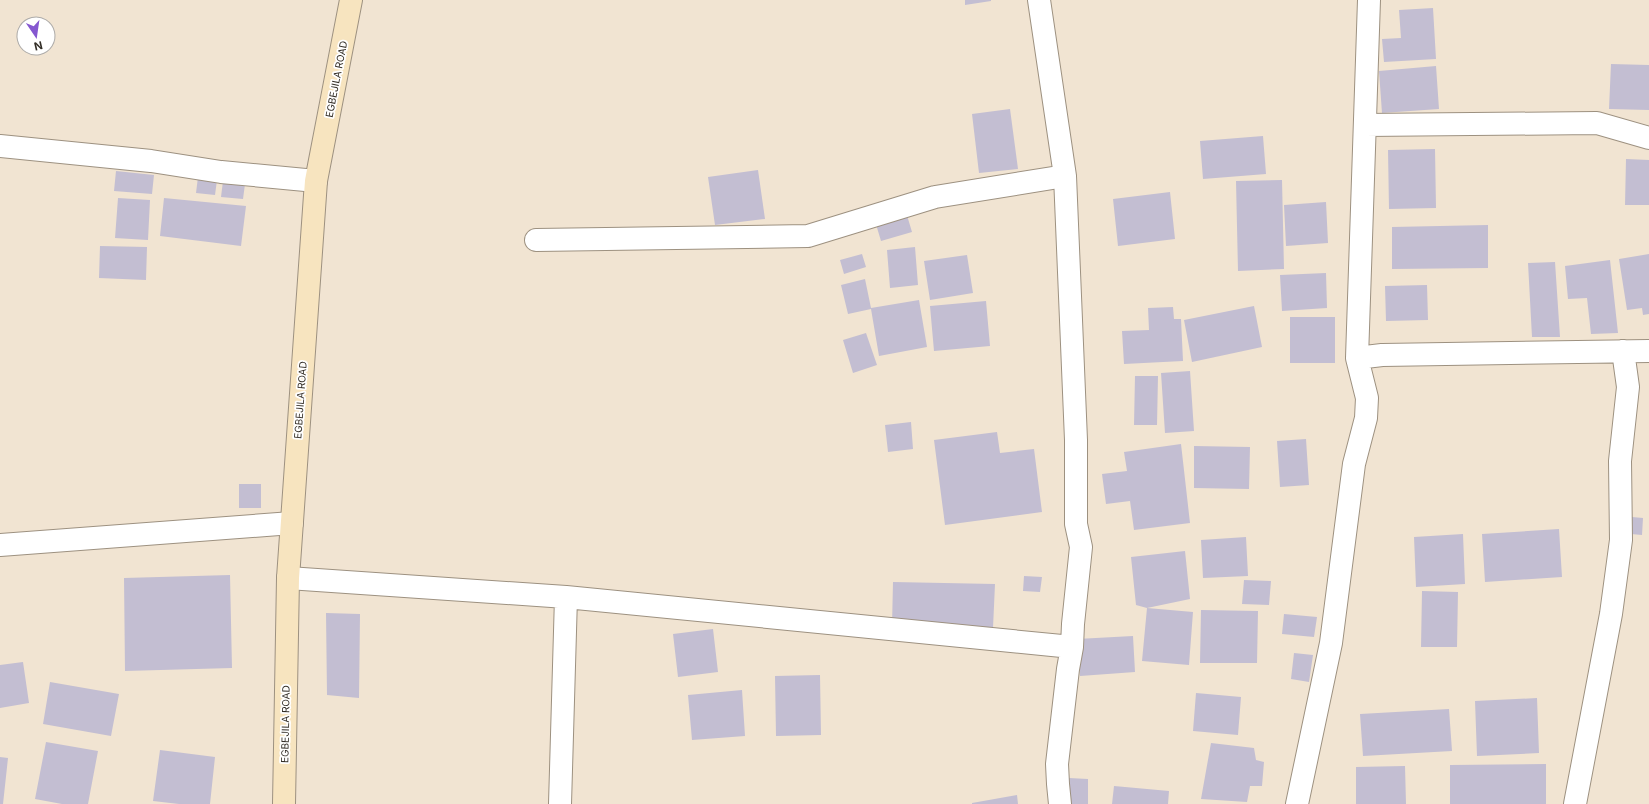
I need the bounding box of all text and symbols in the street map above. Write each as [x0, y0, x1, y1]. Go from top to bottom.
north arrow [16, 16, 56, 56]
text: N [33, 38, 44, 54]
street label: EGBEJILA ROAD [323, 40, 349, 118]
street label: EGBEJILA ROAD [291, 361, 309, 439]
street label: EGBEJILA ROAD [278, 685, 292, 763]

